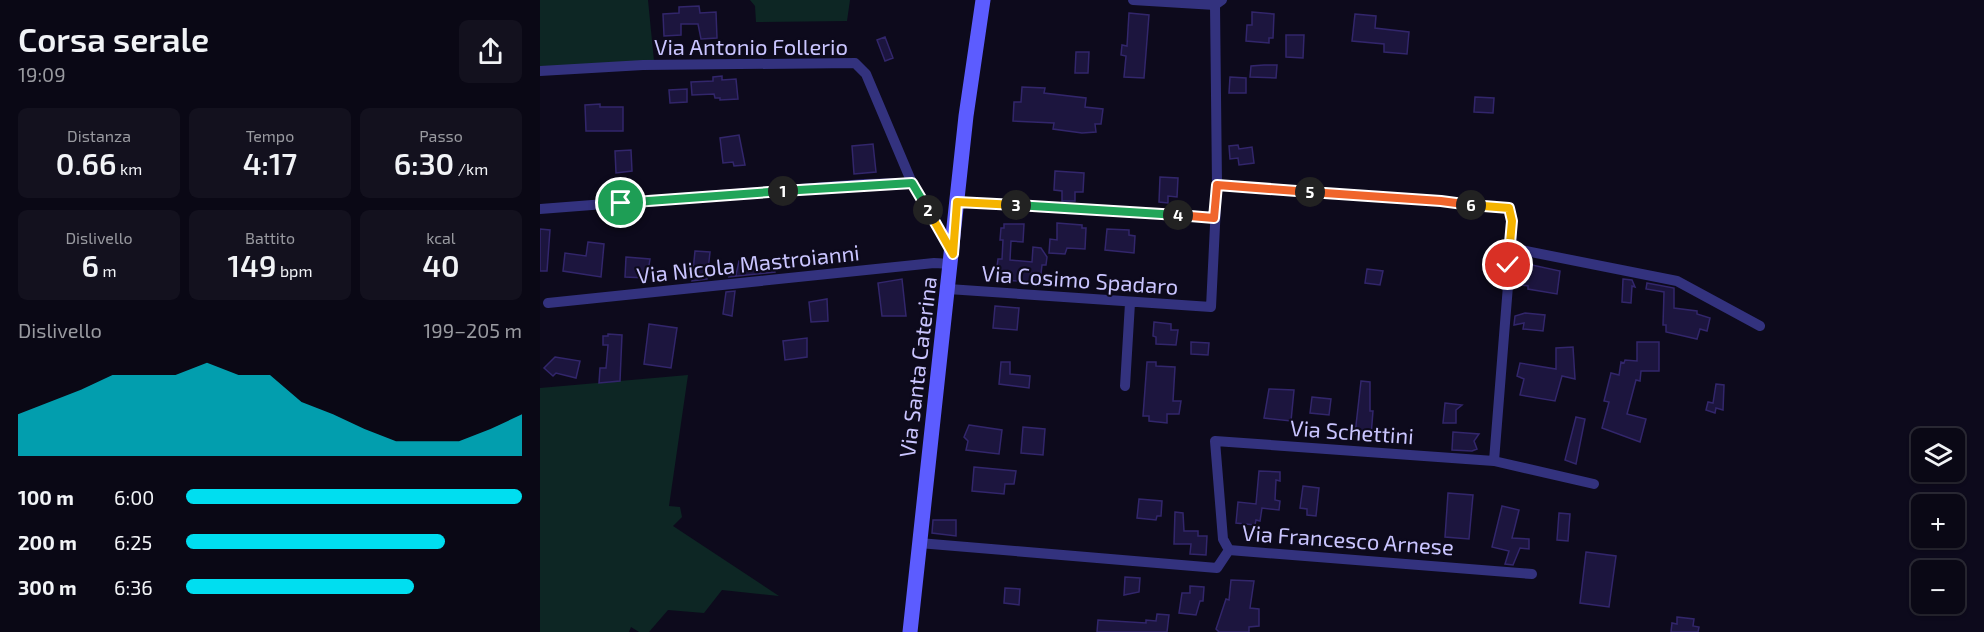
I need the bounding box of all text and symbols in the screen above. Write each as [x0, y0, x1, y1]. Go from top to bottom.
text: Corsa serale [18, 19, 209, 59]
button: share [459, 20, 522, 83]
street label: Via Antonio Follerio [654, 33, 848, 59]
text: 19:09 [18, 62, 66, 86]
text: Distanza [67, 126, 131, 145]
text: Tempo [246, 126, 294, 145]
text: Passo [419, 126, 463, 145]
text: 0.66 [56, 145, 116, 181]
text: 4:17 [243, 145, 297, 181]
text: 6:30 [394, 145, 454, 181]
text: km [116, 159, 142, 178]
text: /km [454, 159, 488, 178]
pin: 1 [768, 176, 798, 206]
pin [595, 177, 646, 228]
pin: 5 [1295, 177, 1325, 207]
text: 1 [780, 181, 786, 200]
text: 5 [1306, 182, 1314, 201]
icon: arrive [604, 186, 637, 219]
pin: 3 [1001, 190, 1031, 220]
pin: 6 [1456, 190, 1486, 220]
pin: 2 [913, 195, 943, 225]
text: 3 [1011, 195, 1021, 214]
text: 6 [1466, 195, 1476, 214]
text: 2 [923, 200, 933, 219]
pin: 4 [1163, 200, 1193, 230]
text: 4 [1173, 205, 1183, 224]
text: Dislivello [65, 228, 133, 247]
text: Battito [245, 228, 295, 247]
text: kcal [426, 228, 456, 247]
street label: Via Nicola Mastroianni [635, 238, 861, 288]
pin [1482, 239, 1533, 290]
text: 6 [81, 247, 99, 283]
text: 149 [228, 247, 276, 283]
text: 40 [422, 247, 460, 283]
icon: check [1491, 248, 1524, 281]
street label: Via Cosimo Spadaro [981, 259, 1179, 299]
text: m [99, 261, 117, 280]
text: bpm [276, 261, 312, 280]
street label: Via Santa Caterina [893, 275, 941, 459]
text: Dislivello [18, 318, 102, 342]
text: 199–205 m [423, 318, 522, 342]
street label: Via Schettini [1289, 414, 1415, 448]
map controls [1911, 428, 1965, 614]
button: layers [1911, 428, 1965, 482]
text: 100 m [18, 485, 74, 509]
text: 6:00 [114, 485, 154, 509]
button: + [1911, 494, 1965, 548]
street label: Via Francesco Arnese [1241, 519, 1455, 559]
text: 200 m [18, 530, 77, 554]
text: 6:25 [114, 530, 152, 554]
button: − [1911, 560, 1965, 614]
text: 300 m [18, 575, 77, 599]
text: 6:36 [114, 575, 153, 599]

